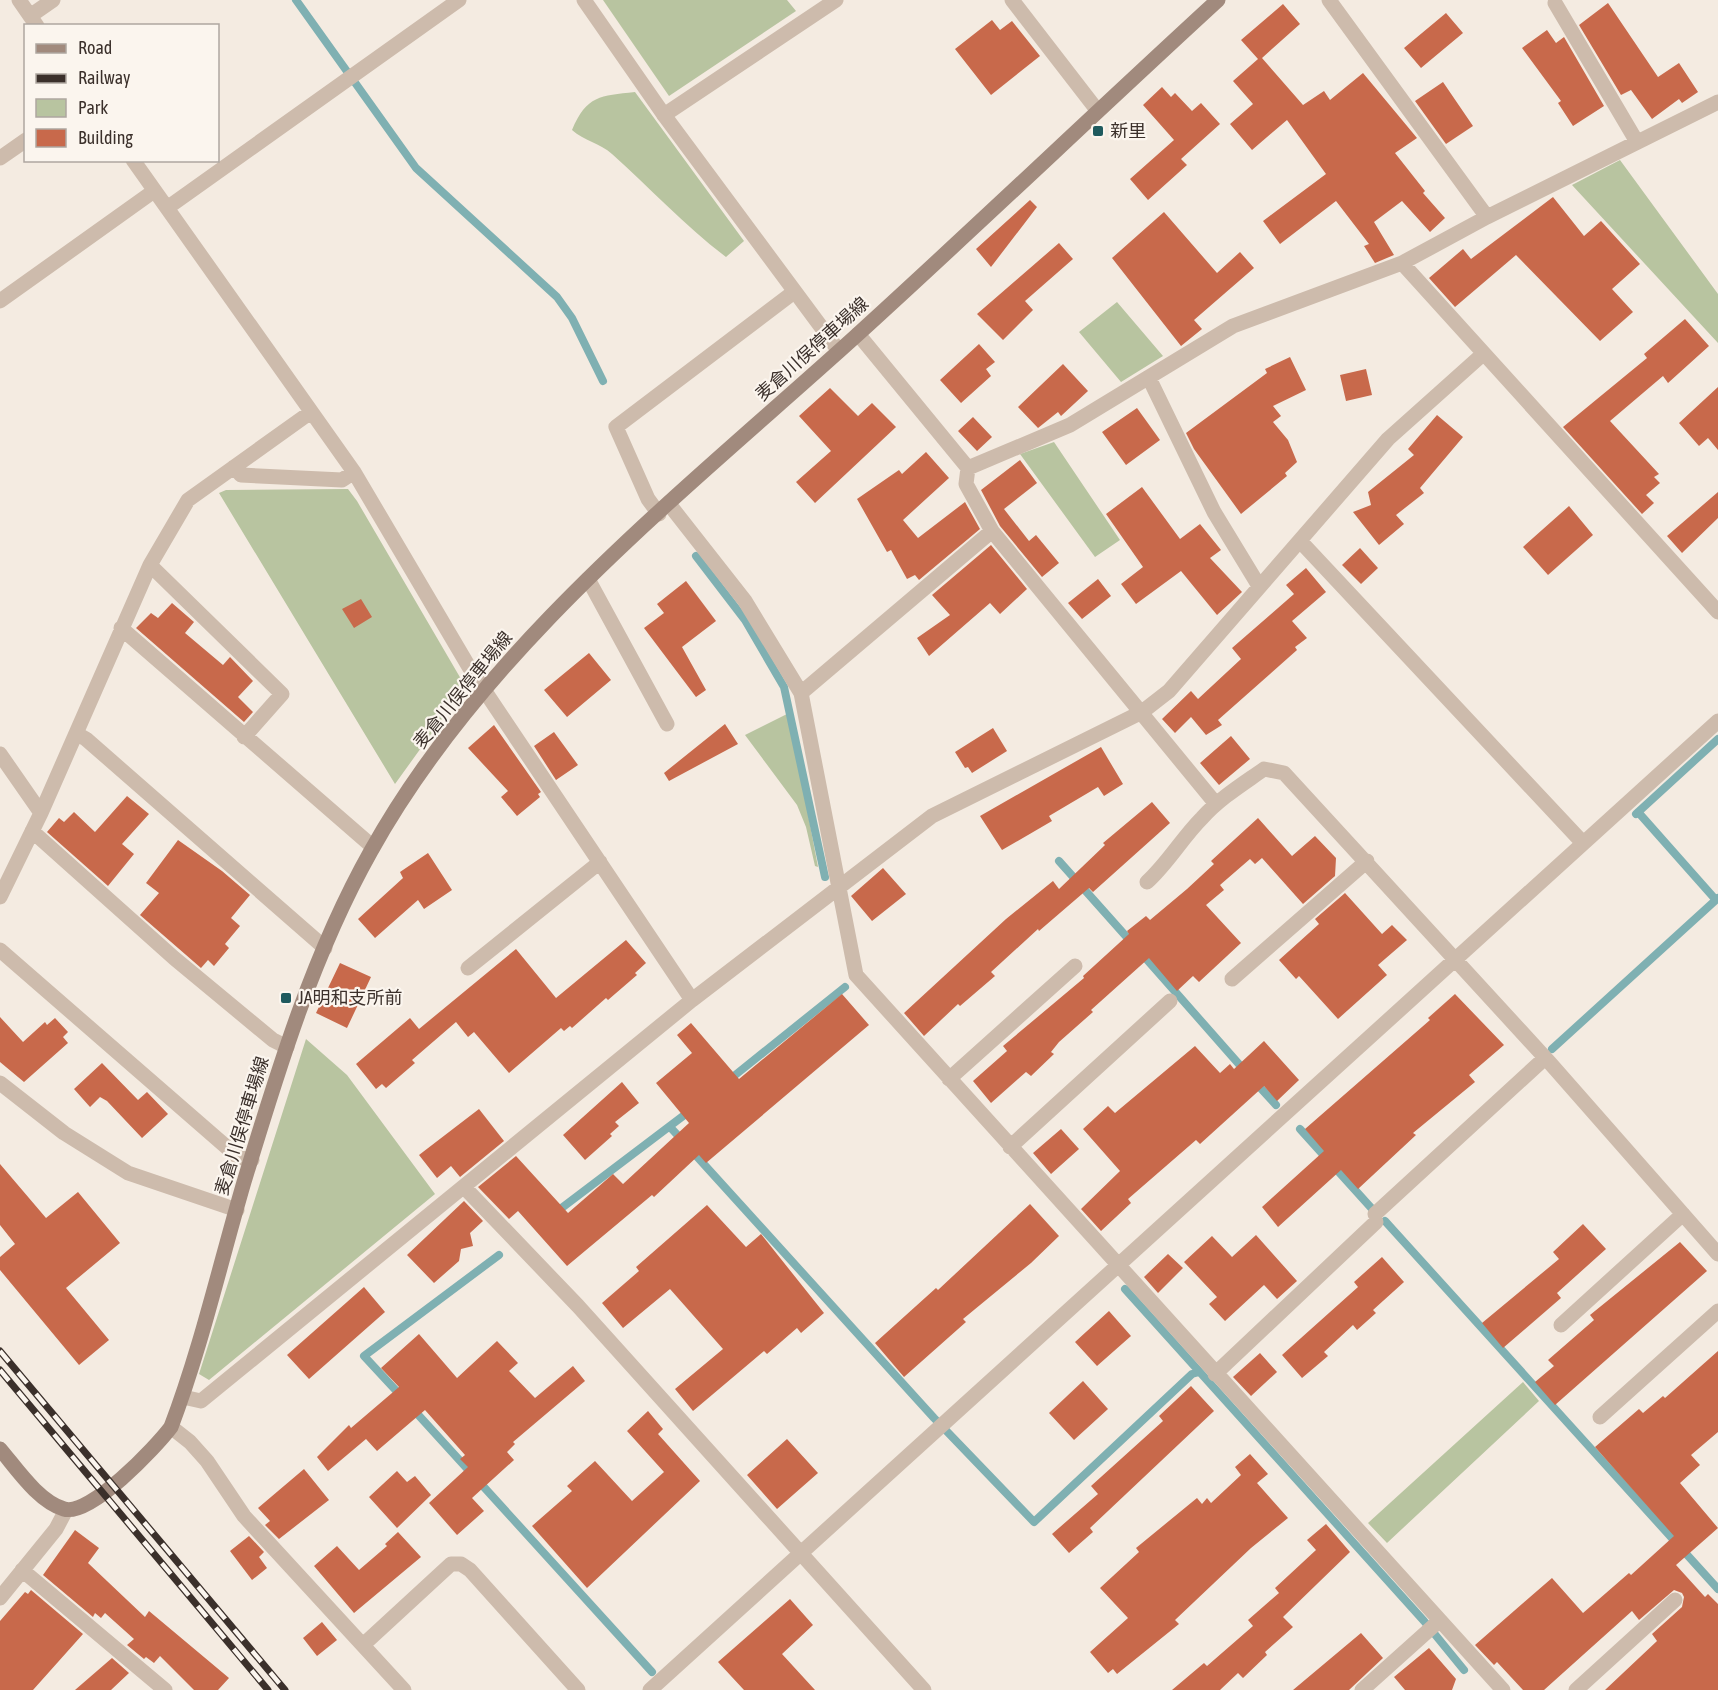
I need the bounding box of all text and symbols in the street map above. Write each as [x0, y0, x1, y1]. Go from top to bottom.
legend [24, 24, 219, 162]
text: Road [78, 37, 112, 58]
text: Railway [78, 67, 130, 88]
text: Park [78, 97, 108, 118]
place label: 新里 [1110, 120, 1146, 141]
marker: 新里 [1091, 124, 1105, 138]
text: Building [78, 127, 133, 148]
street label: 麦倉川俣停車場線 [751, 293, 872, 405]
street label: 麦倉川俣停車場線 [409, 627, 516, 752]
place label: JA明和支所前 [298, 987, 403, 1008]
marker: JA明和支所前 [279, 991, 293, 1005]
street label: 麦倉川俣停車場線 [210, 1054, 273, 1198]

